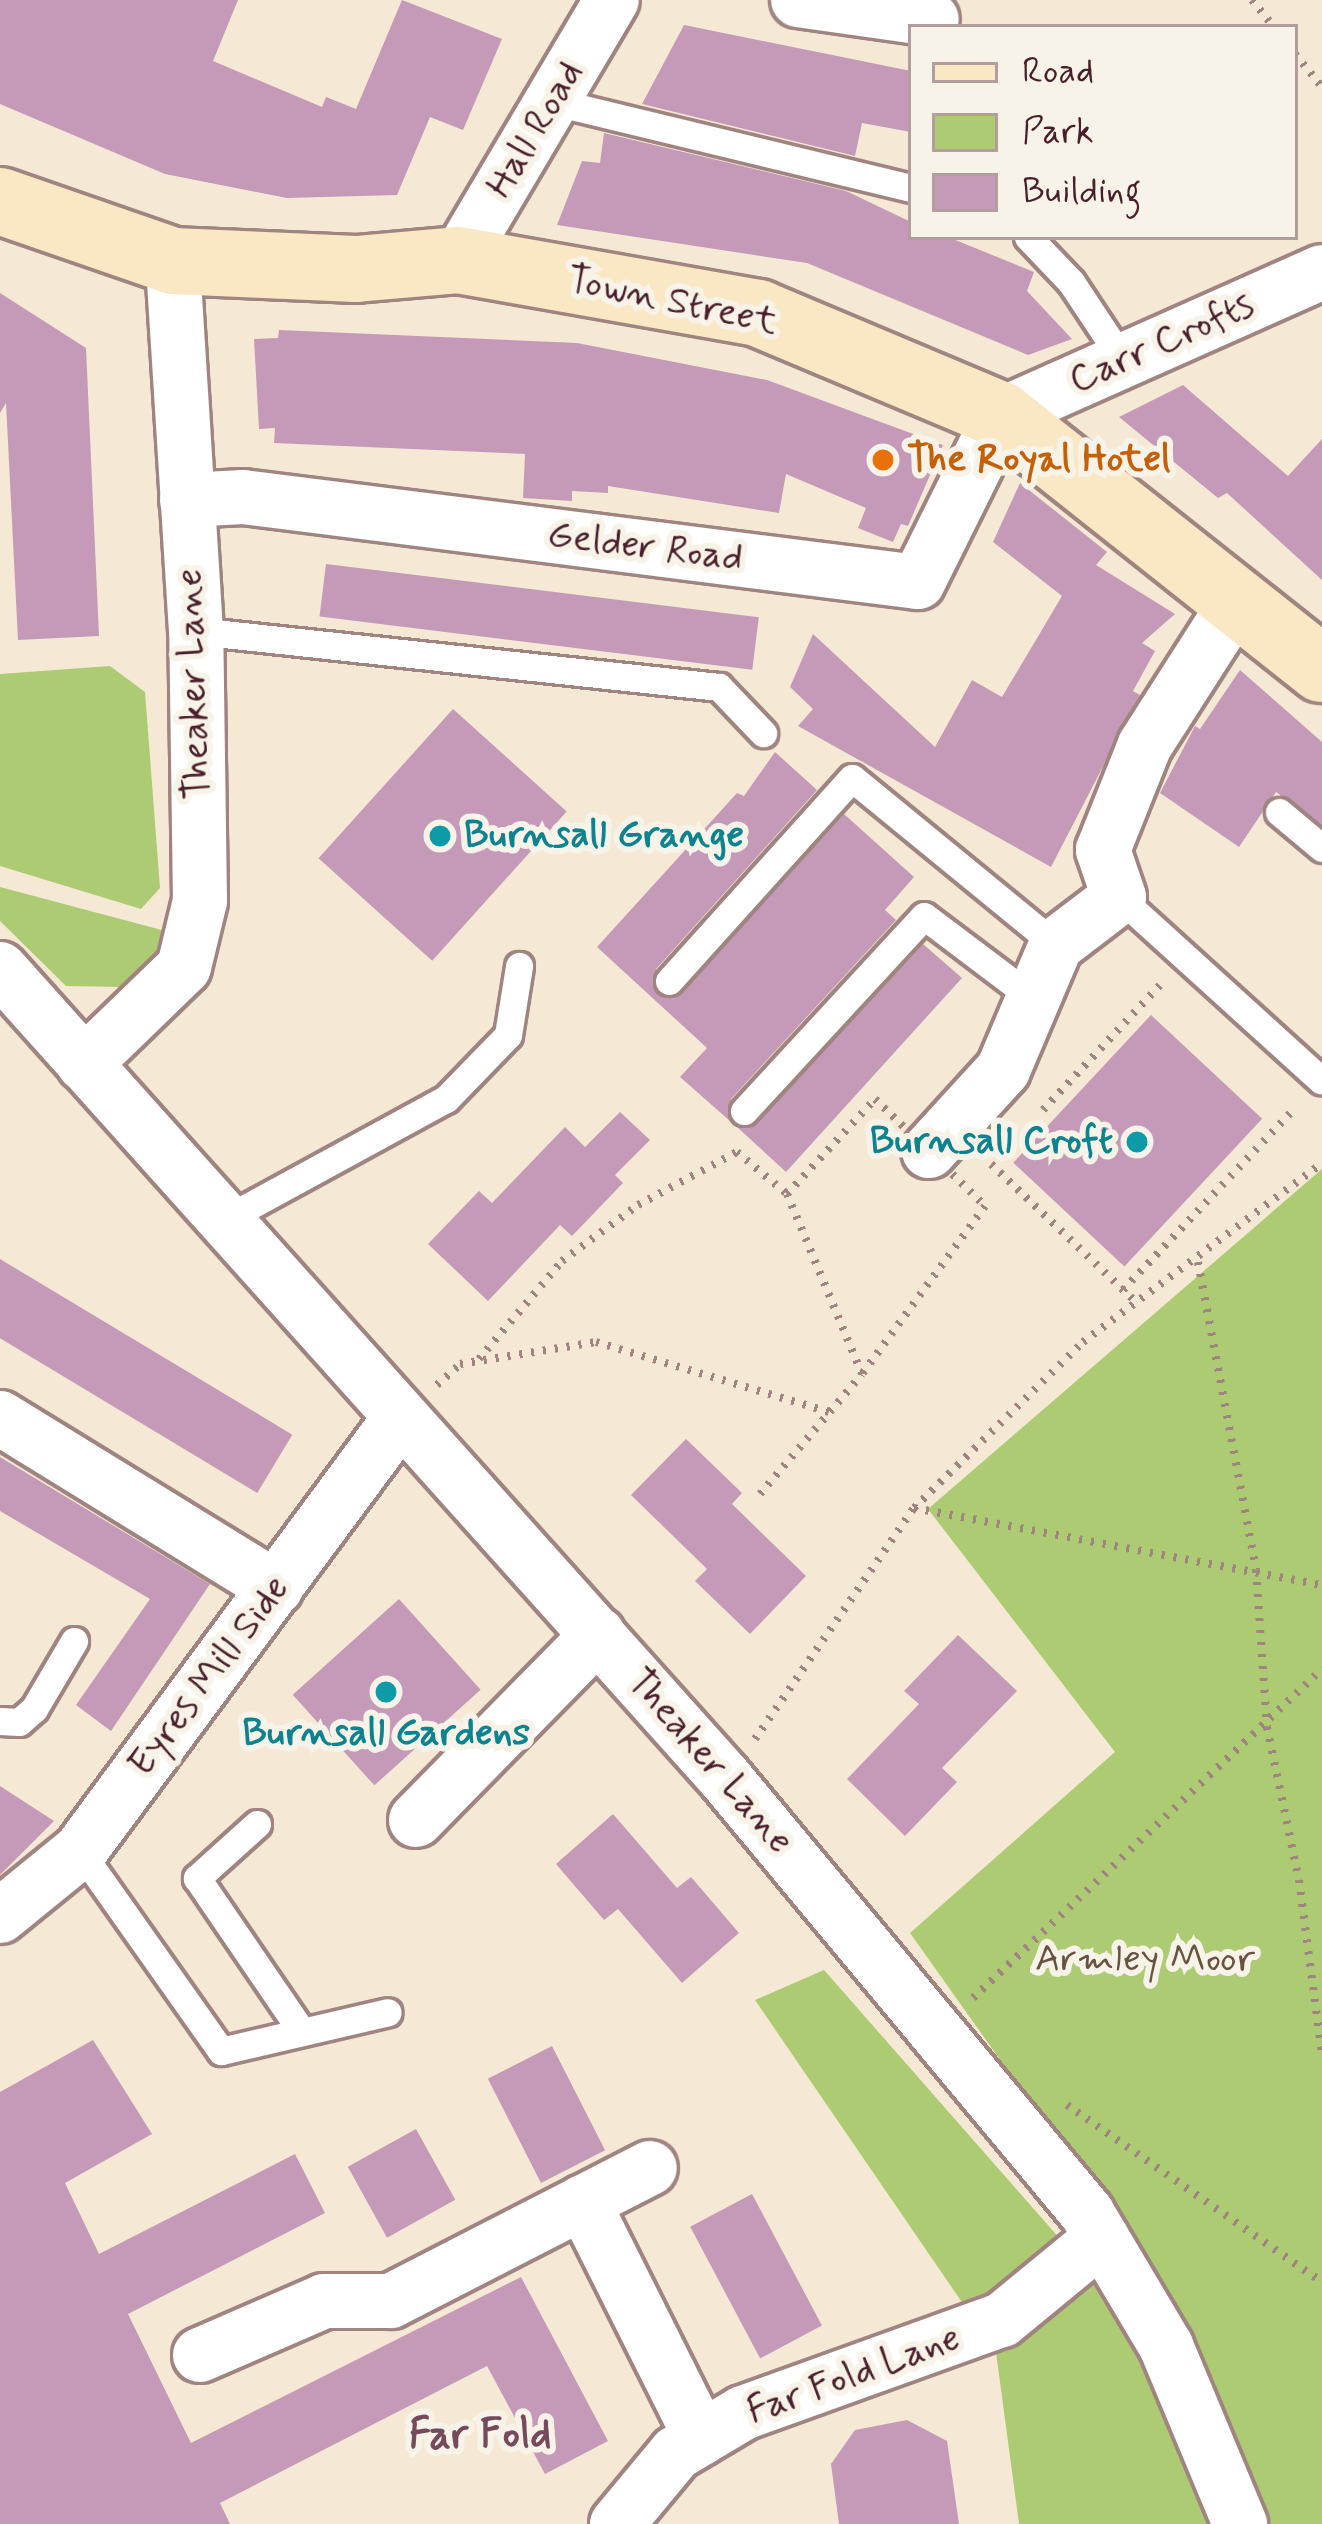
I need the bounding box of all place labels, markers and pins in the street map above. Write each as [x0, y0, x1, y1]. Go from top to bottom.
place label: The Royal Hotel [907, 437, 1153, 483]
marker: The Royal Hotel [870, 447, 896, 473]
place label: Burnsall Grange [464, 813, 744, 859]
marker: Burnsall Grange [427, 823, 453, 849]
place label: Burnsall Croft [870, 1119, 1113, 1165]
marker: Burnsall Croft [1124, 1129, 1150, 1155]
marker: Burnsall Gardens [373, 1679, 399, 1705]
place label: Burnsall Gardens [242, 1711, 530, 1757]

